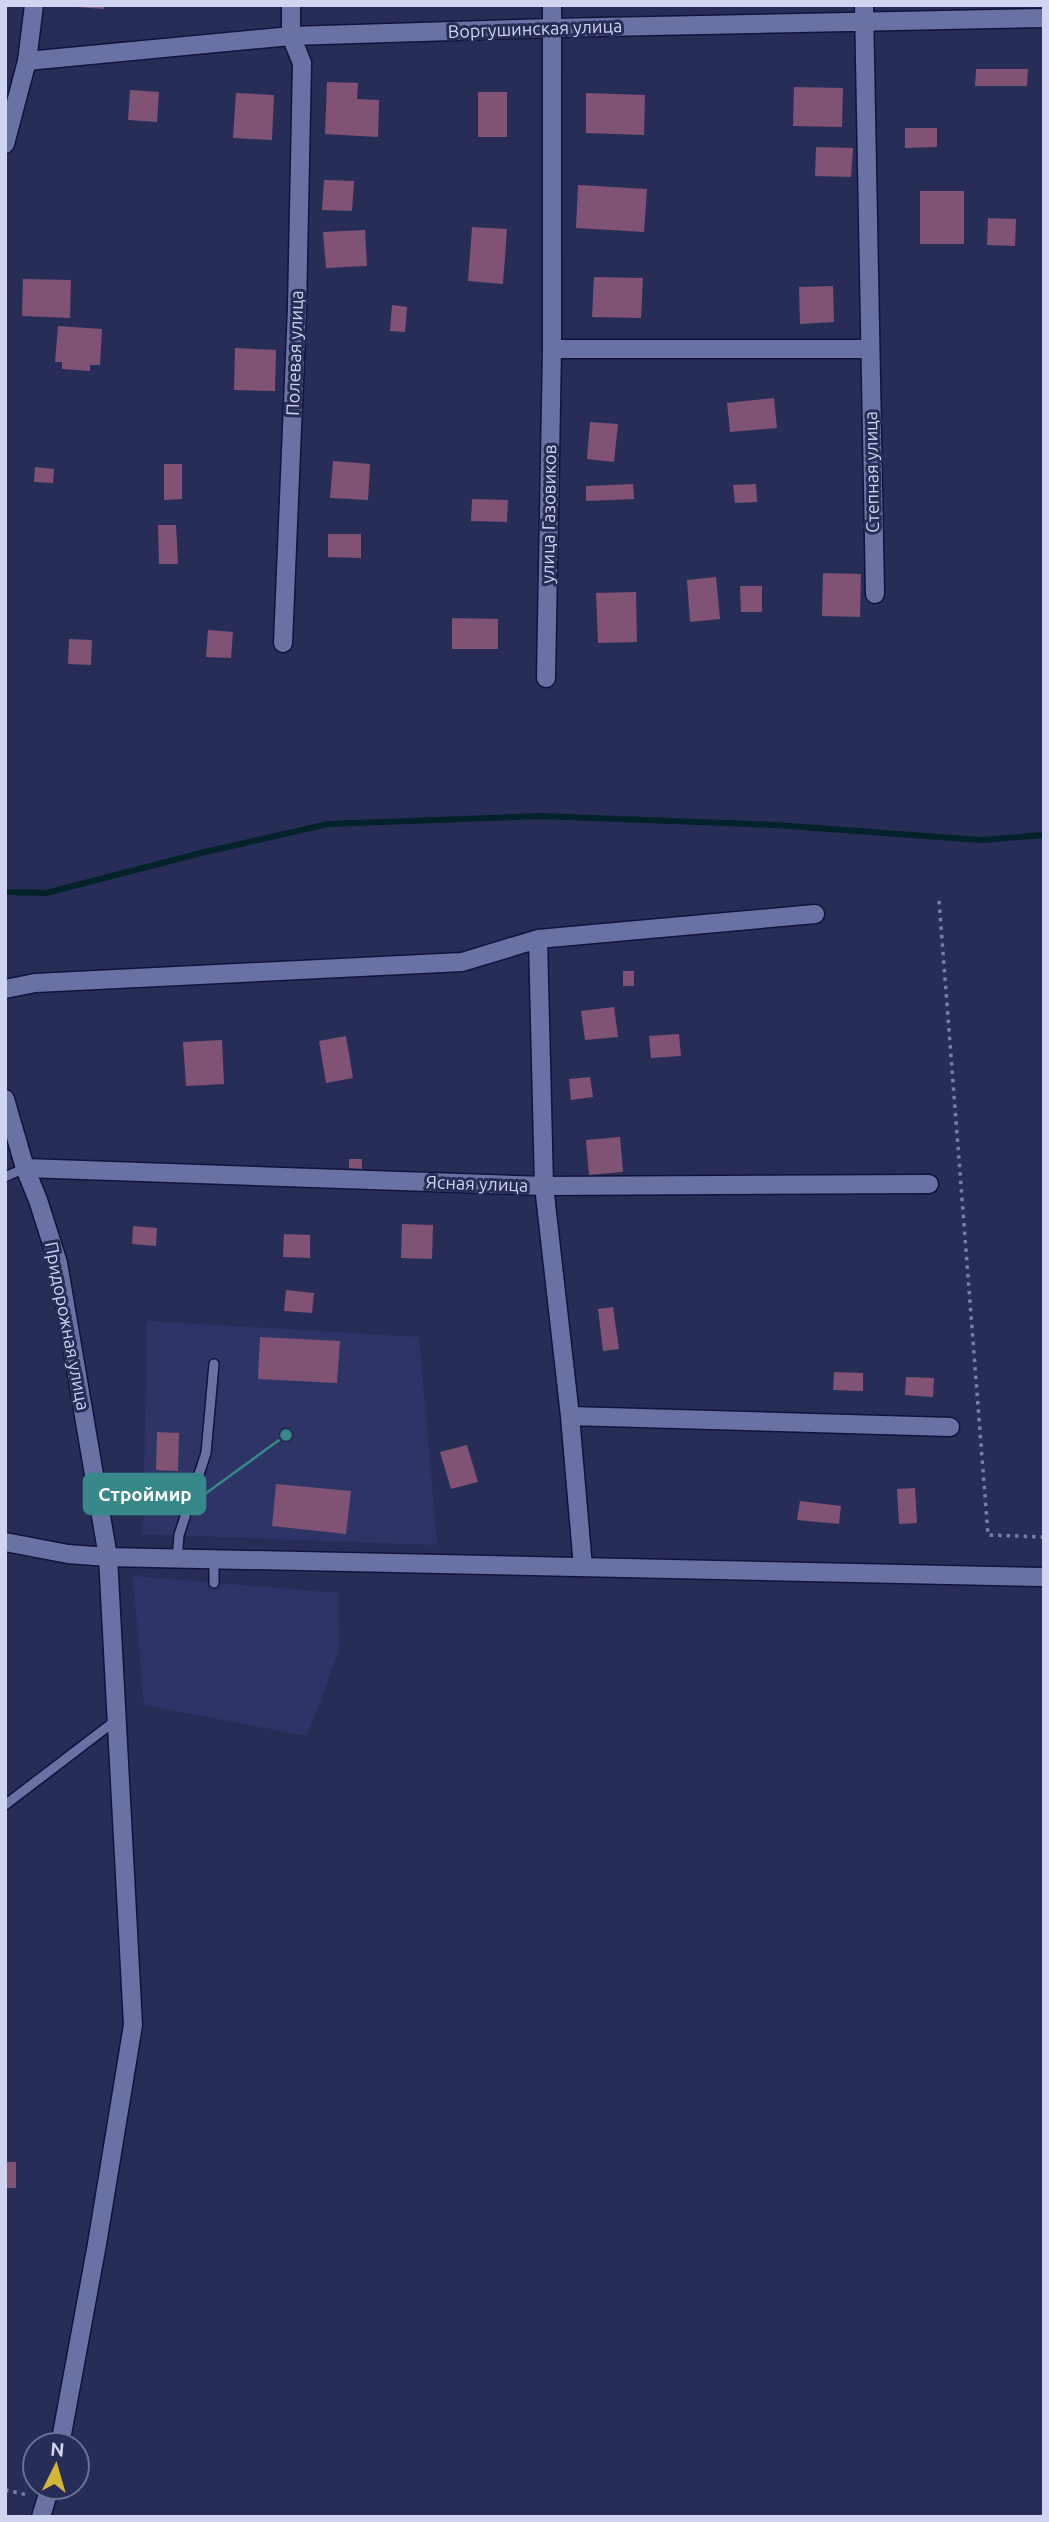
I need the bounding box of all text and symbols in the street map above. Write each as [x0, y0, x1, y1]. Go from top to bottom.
street label: Воргушинская улица [447, 15, 623, 41]
street label: Полевая улица [282, 290, 306, 416]
street label: Степная улица [860, 411, 882, 533]
street label: улица Газовиков [537, 444, 559, 584]
street label: Ясная улица [426, 1171, 529, 1195]
street label: Придорожная улица [42, 1240, 94, 1412]
callout: Строймир [84, 1474, 205, 1514]
text: Строймир [98, 1483, 192, 1505]
north arrow [21, 2431, 91, 2501]
text: N [49, 2437, 66, 2461]

